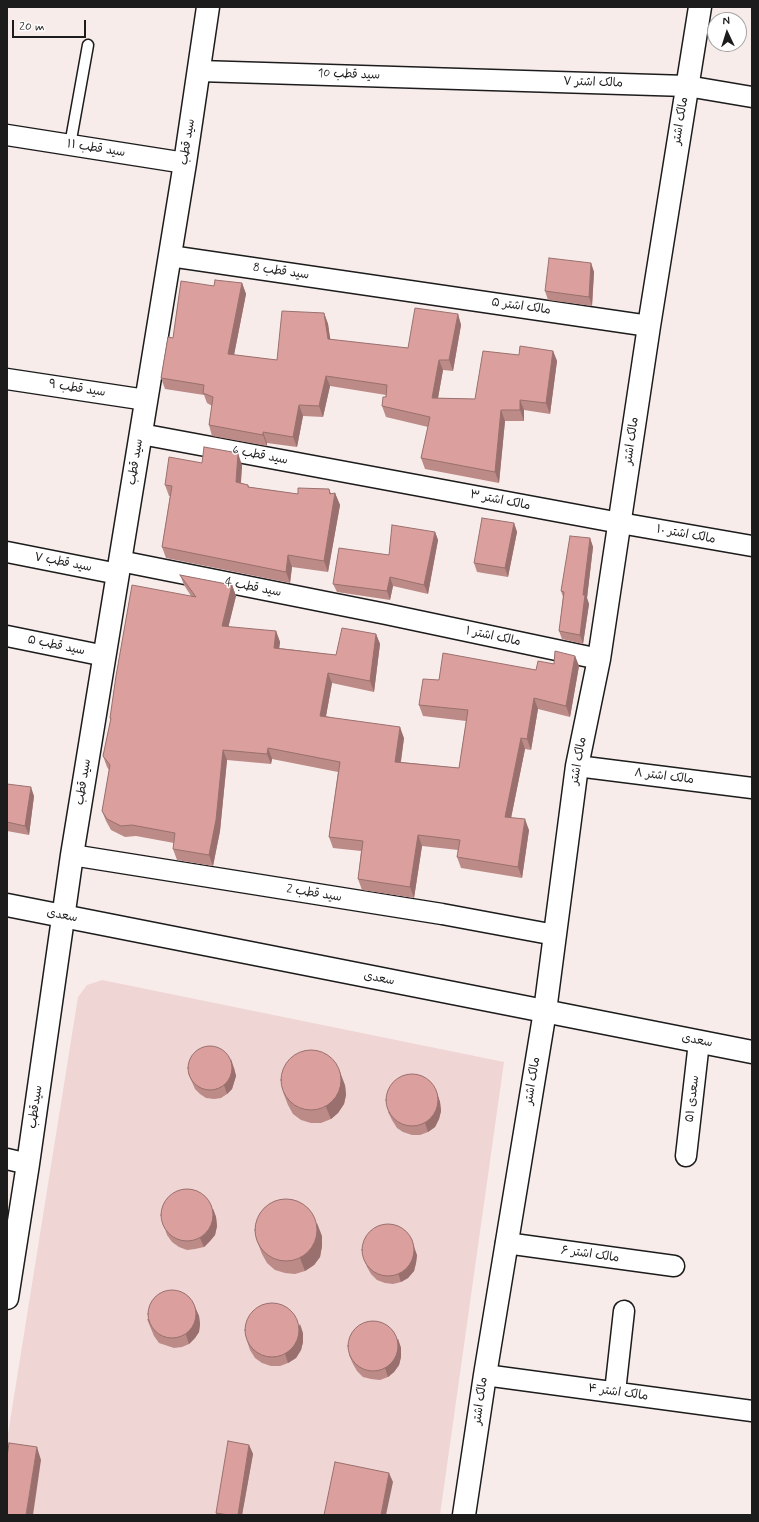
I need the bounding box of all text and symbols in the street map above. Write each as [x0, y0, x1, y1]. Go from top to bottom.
scale bar [14, 12, 88, 38]
north arrow [707, 12, 747, 52]
text: N [722, 14, 730, 28]
text: 20 m [19, 19, 45, 35]
street label: سید قطب 10 [318, 67, 380, 83]
street label: مالک اشتر ۷ [563, 75, 623, 91]
street label: مالک اشتر [670, 96, 692, 146]
street label: سید قطب [177, 118, 199, 166]
street label: سید قطب ۱۱ [66, 137, 126, 161]
street label: سید قطب 8 [252, 261, 310, 283]
street label: مالک اشتر ۵ [490, 296, 552, 318]
street label: سید قطب ۹ [47, 377, 107, 401]
street label: مالک اشتر [622, 416, 642, 466]
street label: سید قطب [125, 438, 147, 486]
street label: سید قطب 6 [231, 444, 289, 468]
street label: مالک اشتر ۳ [468, 488, 532, 514]
street label: مالک اشتر ۱۰ [655, 523, 717, 547]
street label: سید قطب ۷ [33, 550, 93, 576]
street label: سید قطب 4 [224, 575, 282, 601]
street label: مالک اشتر ۱ [464, 624, 522, 650]
street label: سید قطب ۵ [26, 633, 86, 659]
street label: مالک اشتر [568, 736, 590, 786]
street label: سید قطب [73, 758, 95, 806]
street label: مالک اشتر ۸ [633, 766, 695, 788]
street label: سید قطب 2 [285, 883, 343, 905]
street label: سعدی [45, 906, 79, 926]
street label: سعدی [362, 969, 396, 989]
street label: سعدی [680, 1031, 714, 1051]
street label: مالک اشتر [522, 1056, 544, 1106]
street label: سعدی ۵۱ [683, 1075, 703, 1123]
street label: سیدقطب [26, 1084, 46, 1130]
street label: مالک اشتر ۶ [560, 1244, 620, 1266]
street label: مالک اشتر [471, 1376, 491, 1426]
street label: مالک اشتر ۴ [587, 1382, 649, 1404]

